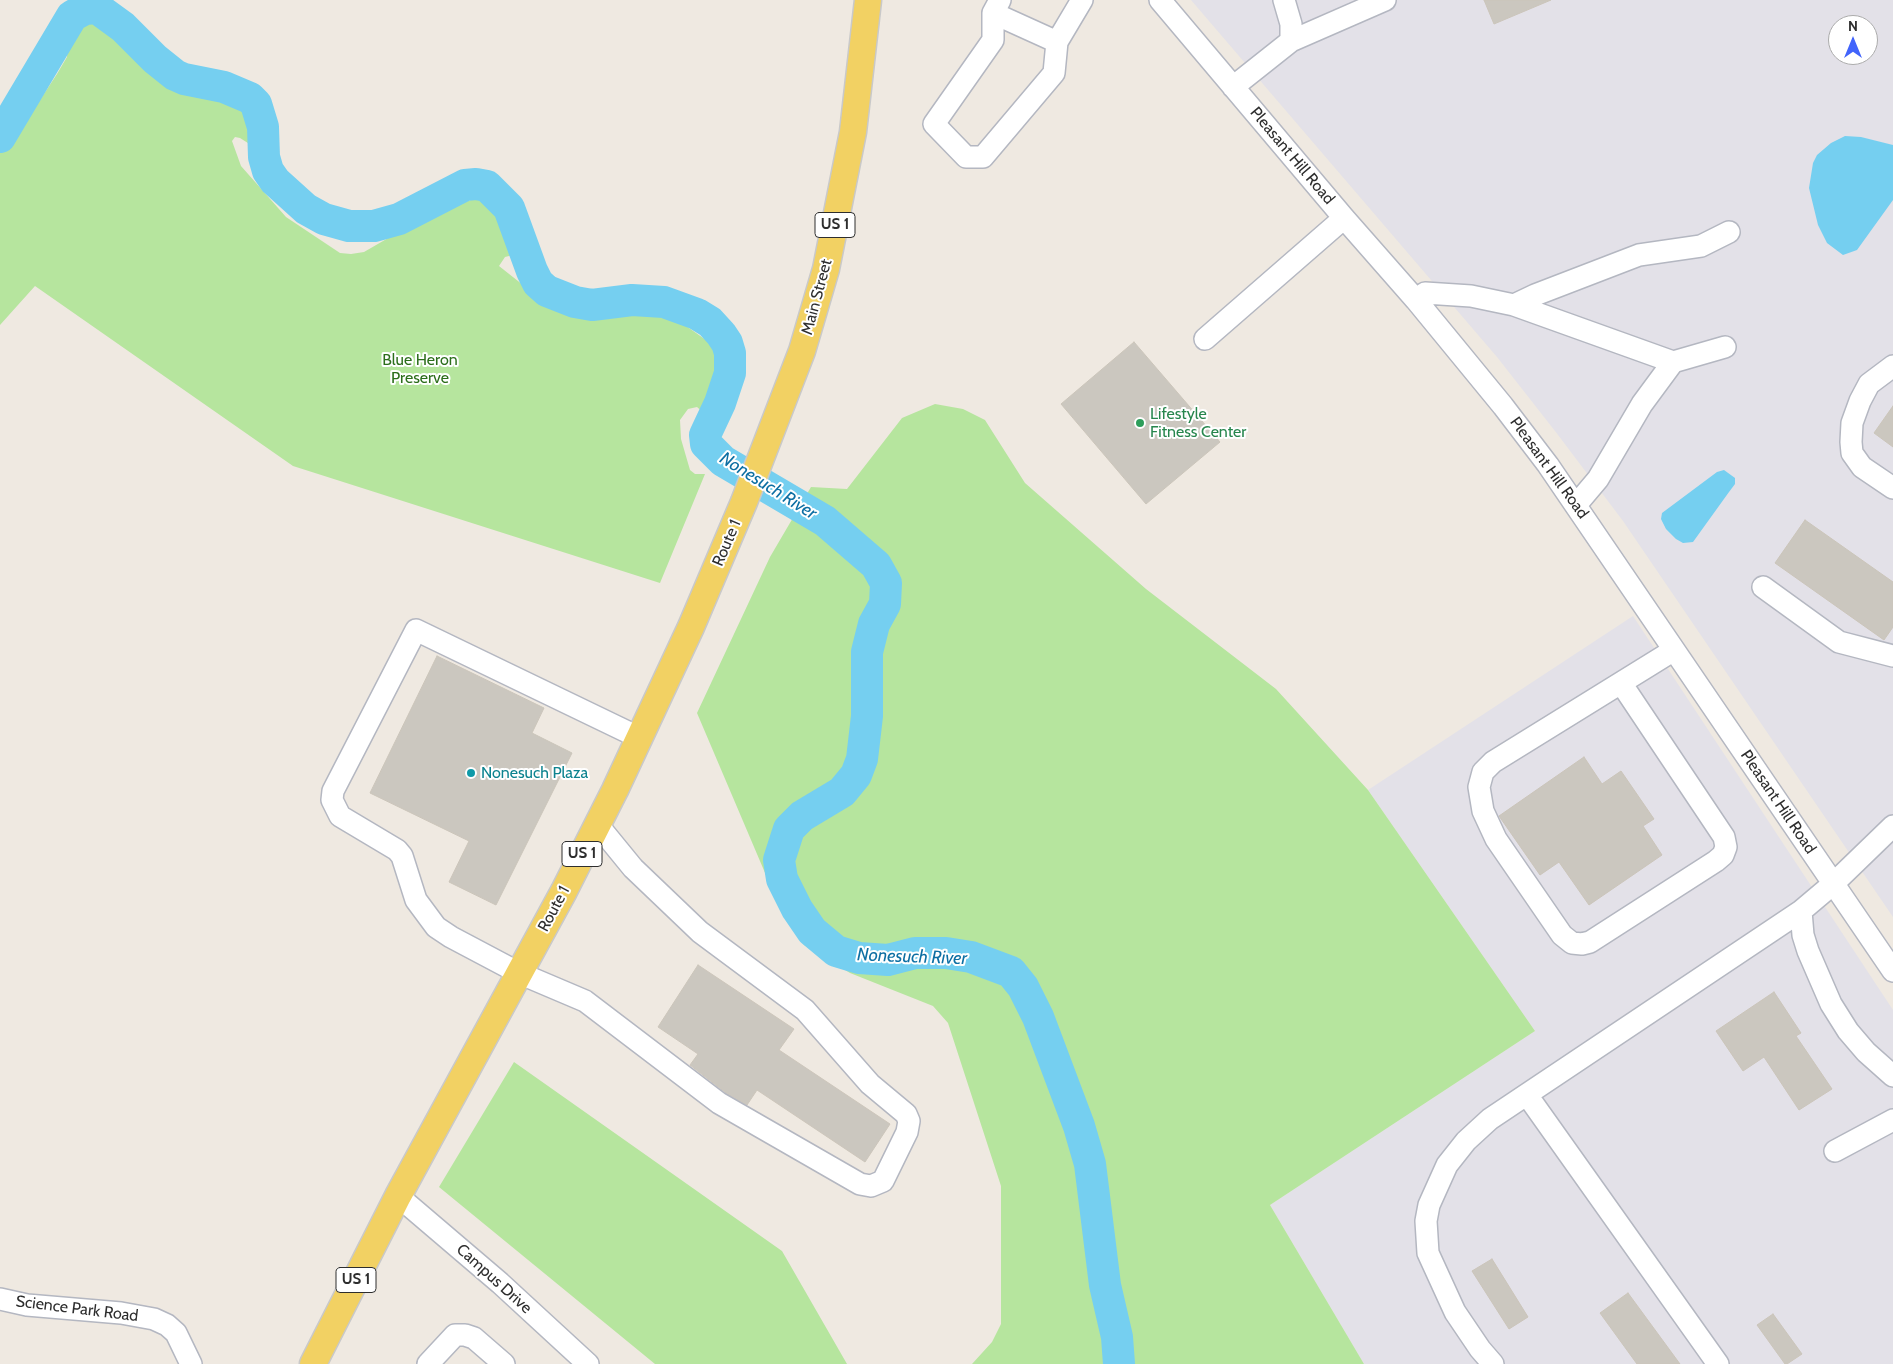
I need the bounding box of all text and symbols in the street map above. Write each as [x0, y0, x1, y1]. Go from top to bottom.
north arrow [1828, 15, 1878, 65]
text: N [1848, 17, 1858, 35]
street label: Pleasant Hill Road [1246, 103, 1338, 209]
road number: US 1 [815, 212, 855, 238]
street label: Main Street [798, 257, 836, 337]
park label: Blue Heron Preserve [382, 350, 458, 388]
place label: Lifestyle Fitness Center [1150, 404, 1246, 442]
street label: Pleasant Hill Road [1506, 413, 1592, 523]
marker: Lifestyle Fitness Center [1134, 417, 1146, 429]
water label: Nonesuch River [716, 448, 820, 524]
street label: Route 1 [709, 517, 745, 569]
street label: Pleasant Hill Road [1736, 746, 1820, 858]
place label: Nonesuch Plaza [481, 763, 588, 783]
marker: Nonesuch Plaza [465, 767, 477, 779]
road number: US 1 [562, 842, 602, 866]
street label: Route 1 [534, 883, 574, 935]
water label: Nonesuch River [857, 944, 967, 970]
street label: Campus Drive [452, 1240, 536, 1318]
road number: US 1 [336, 1268, 376, 1292]
street label: Science Park Road [15, 1292, 139, 1326]

